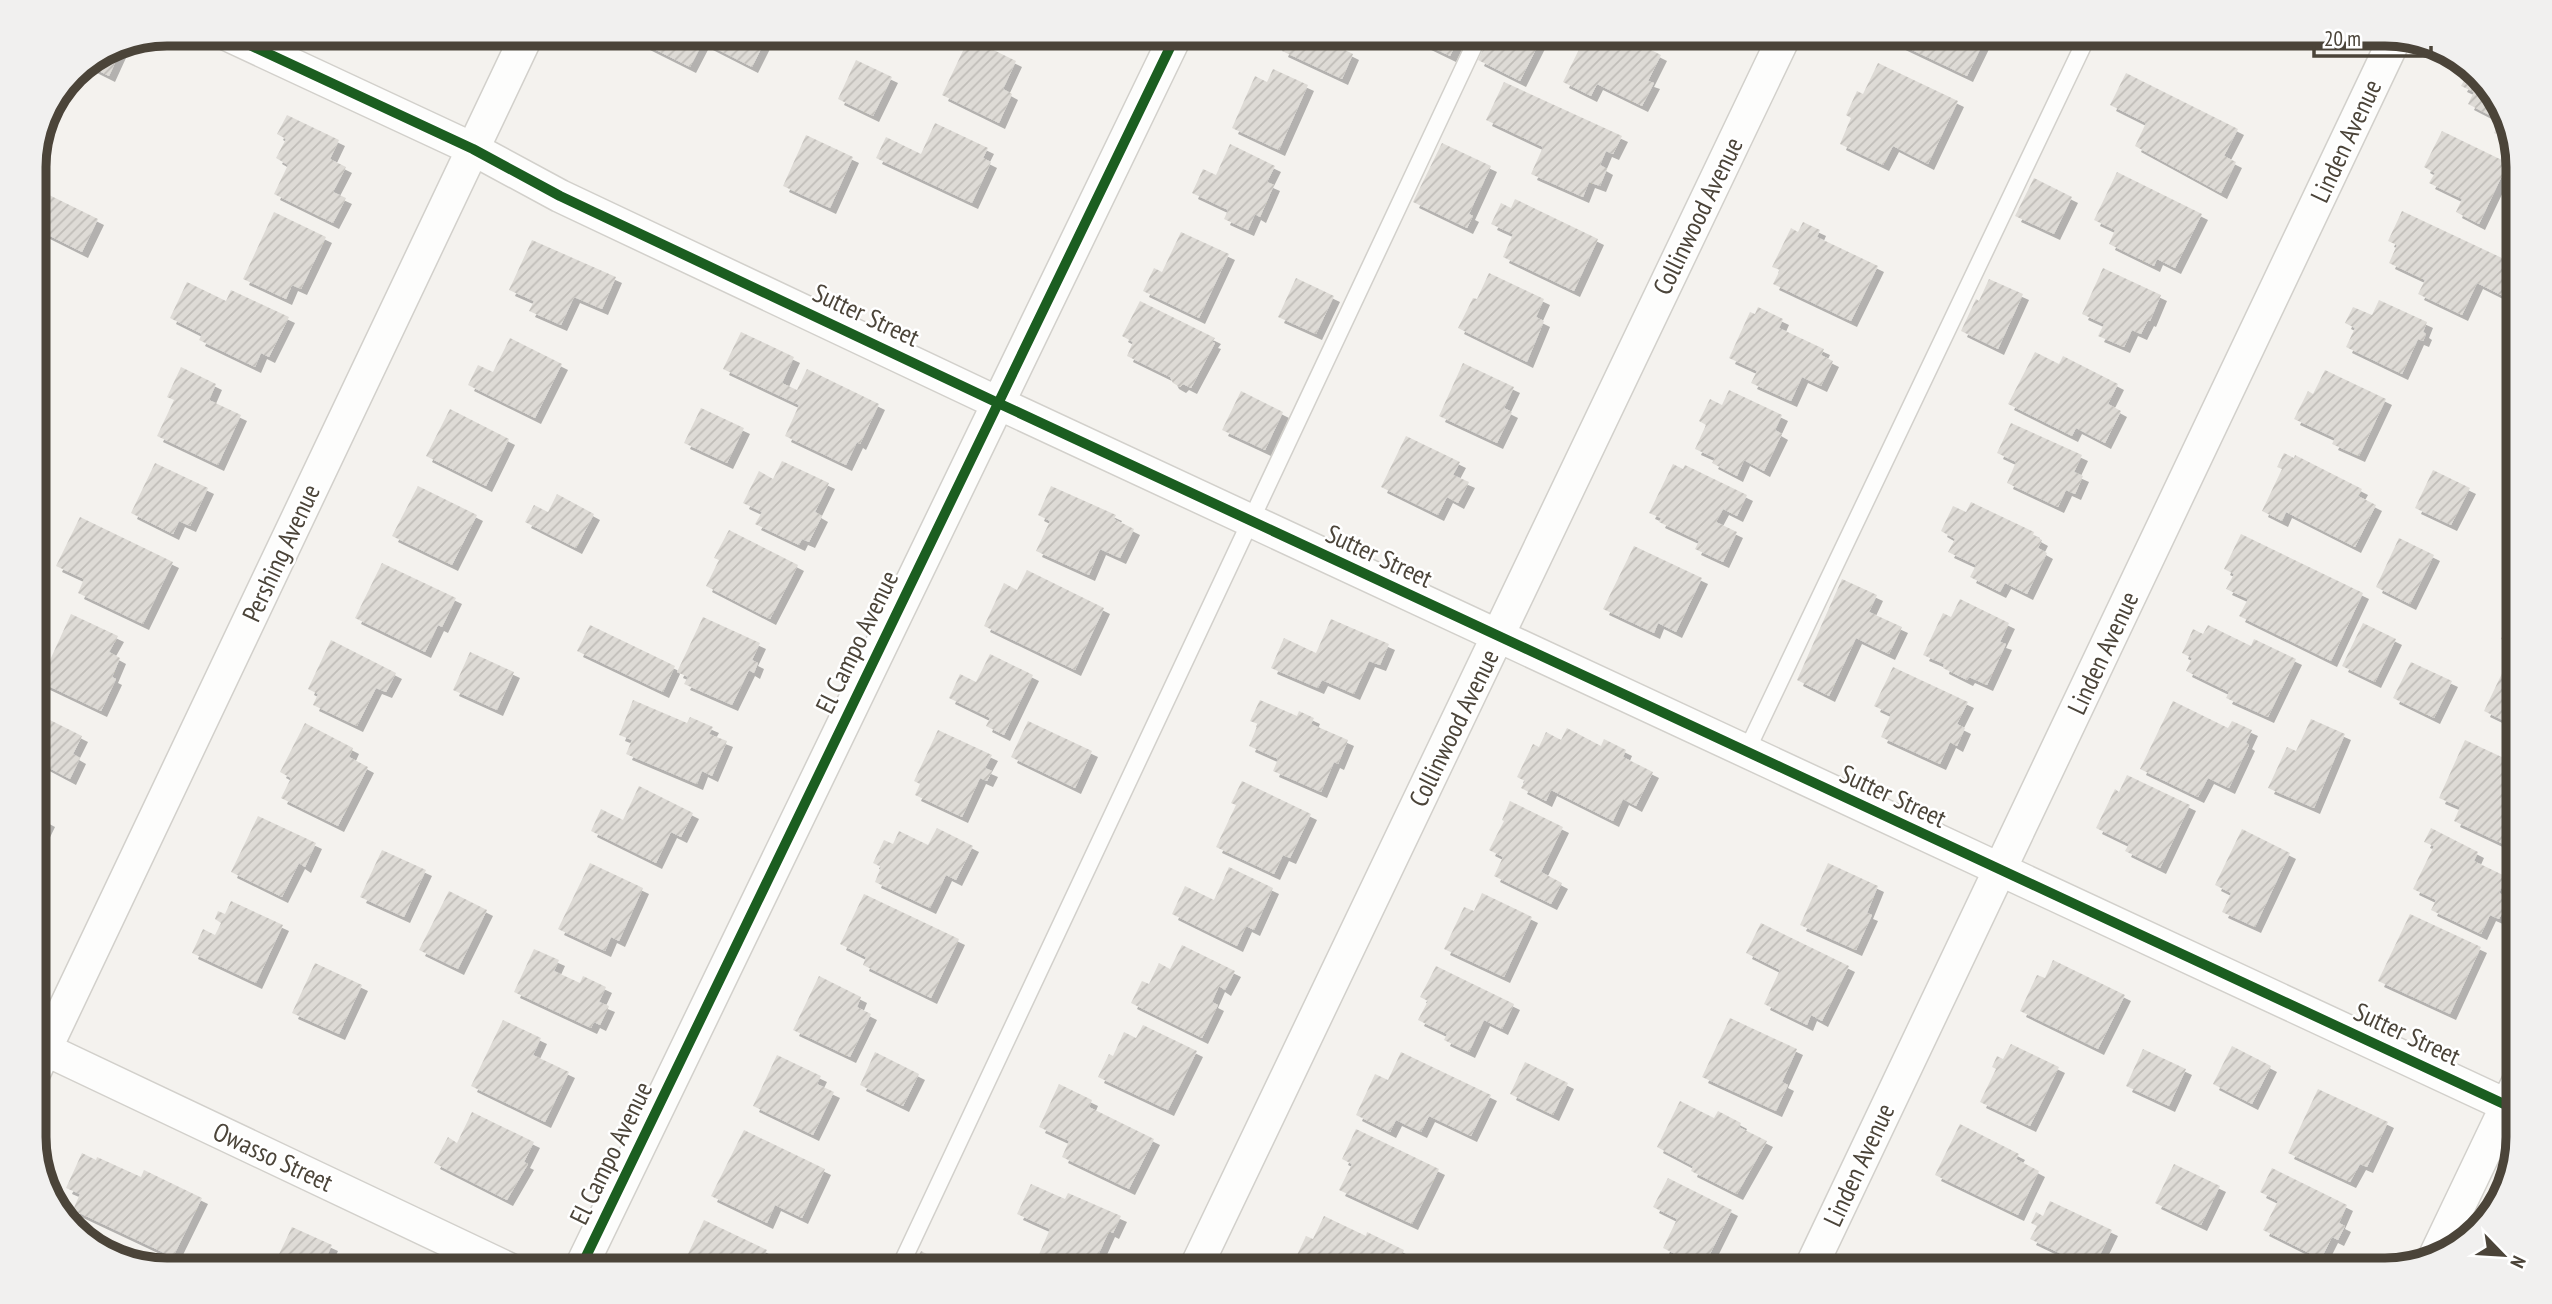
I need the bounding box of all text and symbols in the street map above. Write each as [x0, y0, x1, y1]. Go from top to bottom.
scale bar [2314, 14, 2431, 58]
text: 20 m [2324, 25, 2361, 52]
street label: Linden Avenue [2303, 74, 2388, 208]
street label: Collinwood Avenue [1645, 132, 1750, 300]
street label: Sutter Street [808, 276, 925, 354]
street label: Pershing Avenue [234, 479, 327, 627]
street label: Sutter Street [1321, 517, 1438, 595]
street label: El Campo Avenue [808, 565, 905, 719]
street label: Linden Avenue [2060, 586, 2145, 720]
street label: Collinwood Avenue [1401, 644, 1506, 812]
street label: Sutter Street [1835, 757, 1952, 835]
street label: Sutter Street [2349, 995, 2466, 1073]
street label: El Campo Avenue [562, 1076, 659, 1230]
street label: Linden Avenue [1816, 1098, 1901, 1232]
street label: Owasso Street [208, 1115, 338, 1199]
north arrow [2468, 1220, 2538, 1290]
text: N [2505, 1252, 2531, 1272]

